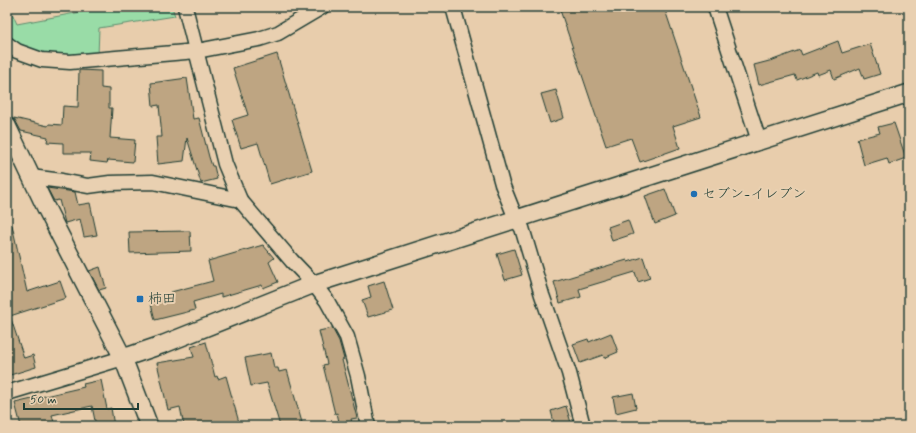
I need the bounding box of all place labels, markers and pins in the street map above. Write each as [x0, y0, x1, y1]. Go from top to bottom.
place label: セブン-イレブン [702, 185, 806, 203]
marker: セブン-イレブン [689, 189, 699, 199]
place label: 柿田 [148, 290, 176, 308]
marker: 柿田 [135, 294, 145, 304]

